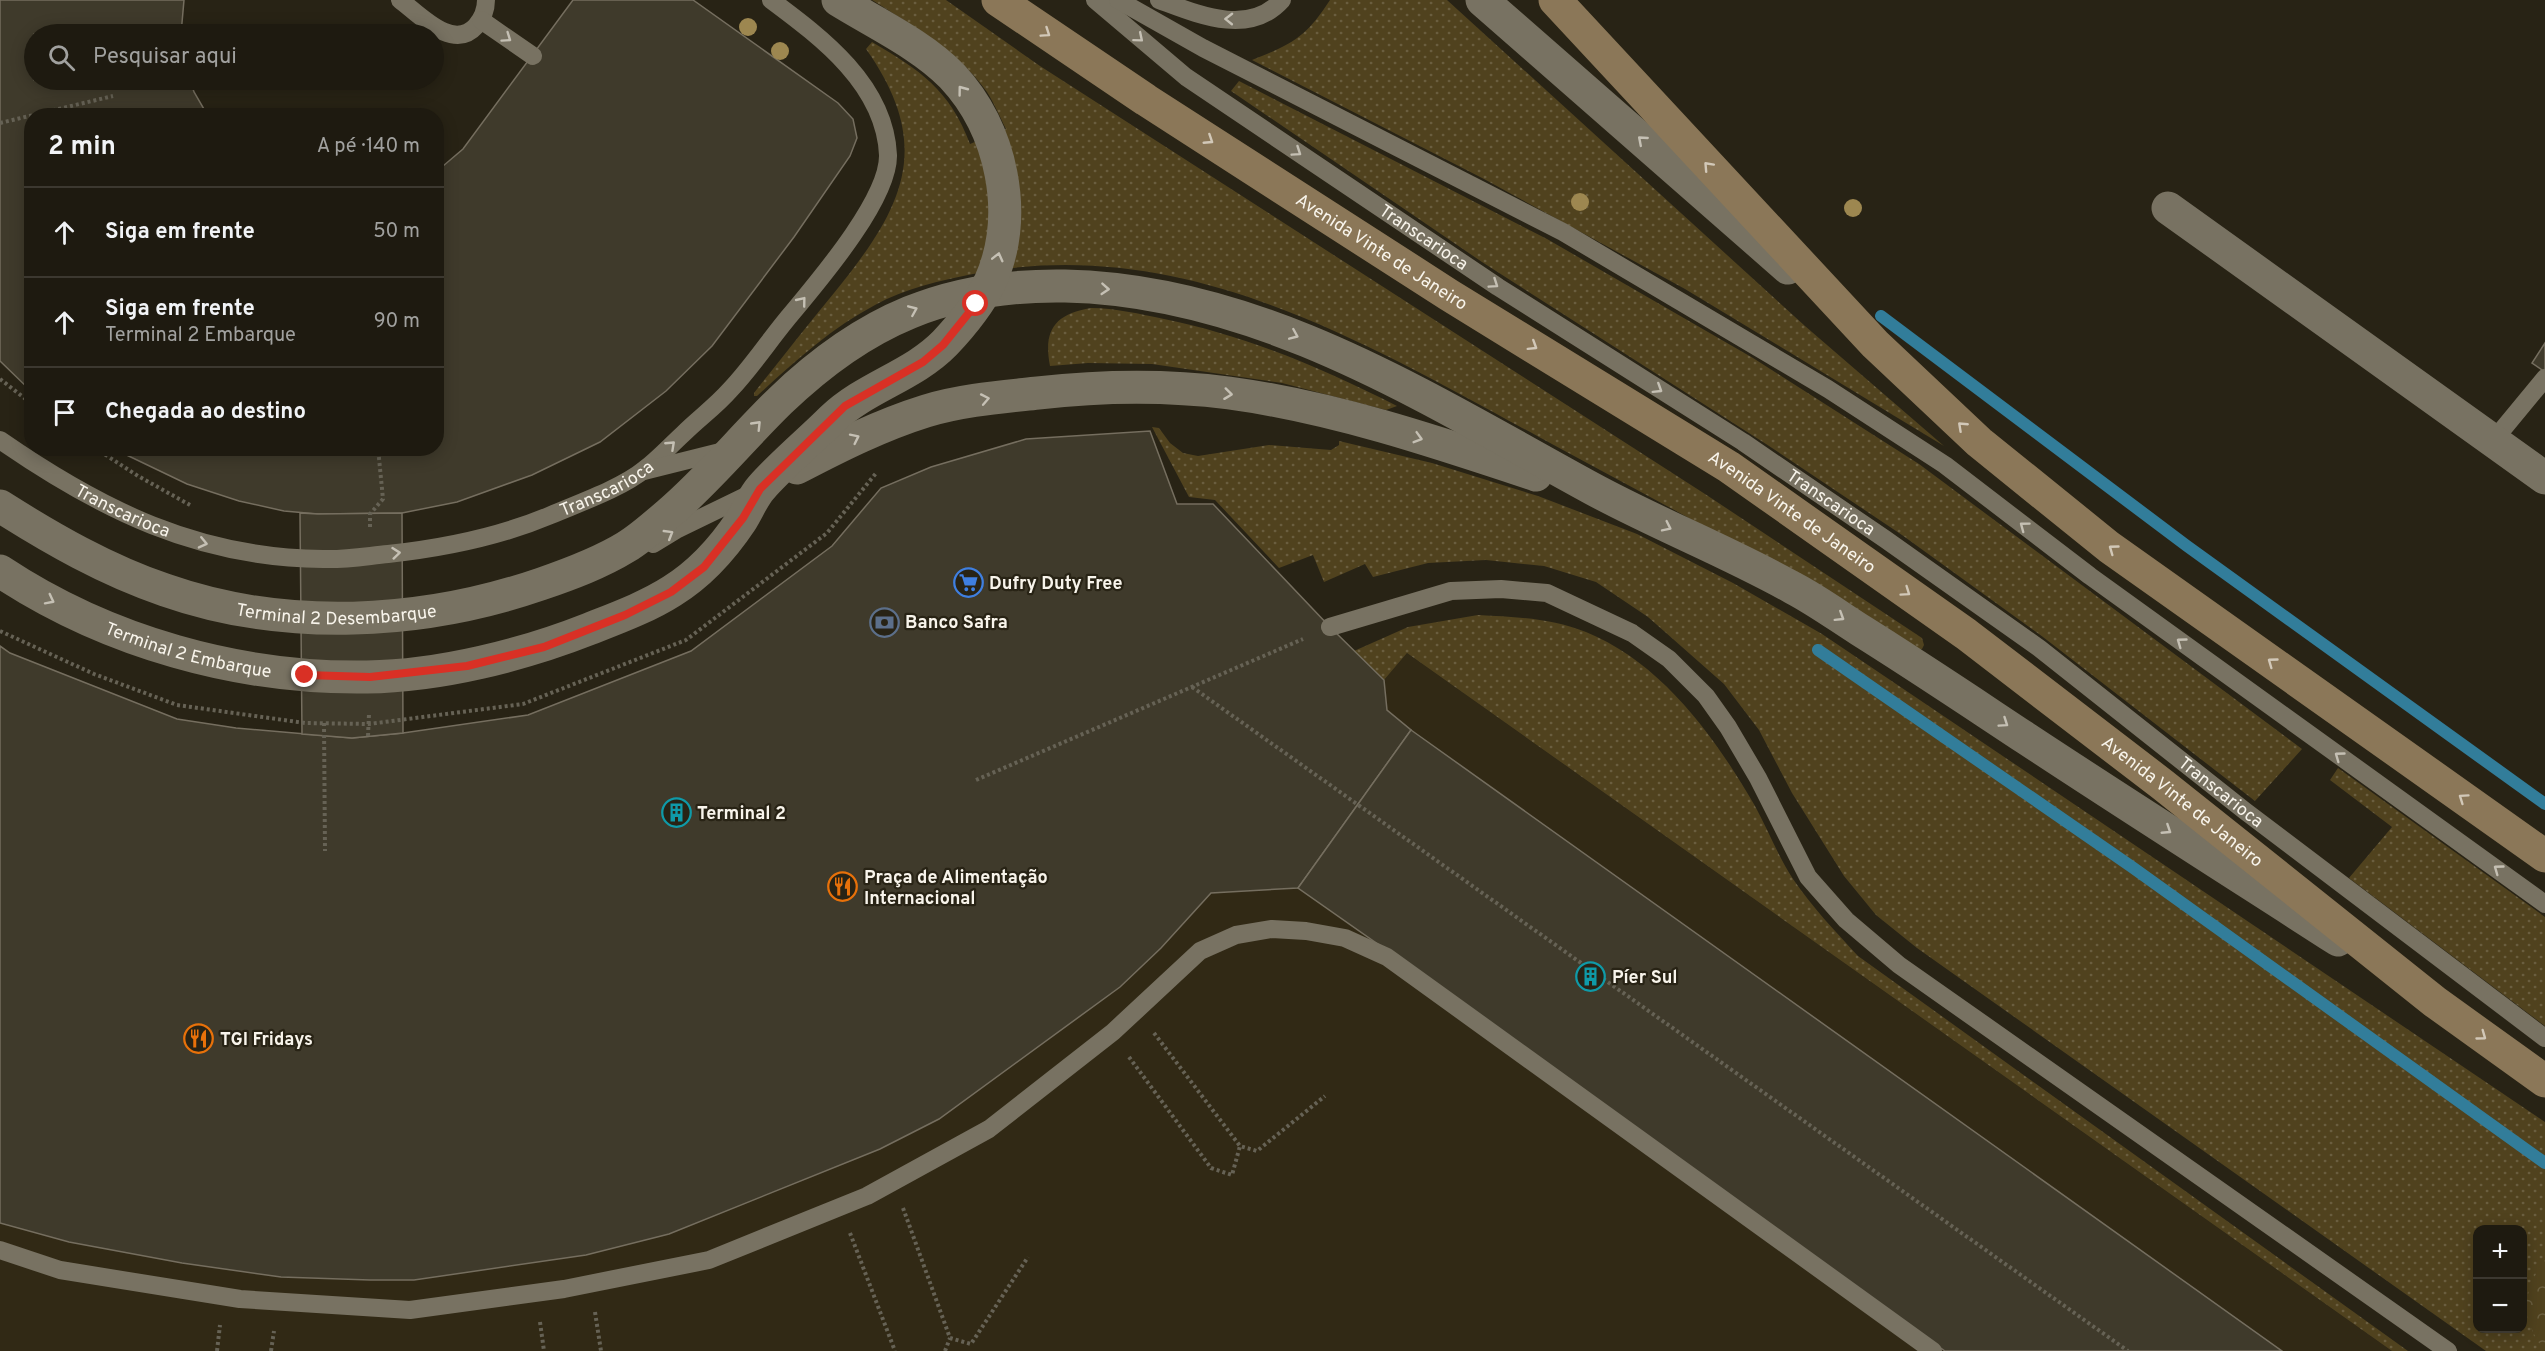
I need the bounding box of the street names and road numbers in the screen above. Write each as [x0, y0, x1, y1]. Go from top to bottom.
street label: Avenida Vinte de Janeiro [1291, 189, 1471, 317]
street label: Transcarioca [1374, 200, 1472, 277]
street label: Avenida Vinte de Janeiro [1703, 447, 1880, 580]
street label: Transcarioca [557, 456, 659, 523]
street label: Transcarioca [1782, 465, 1879, 542]
street label: Transcarioca [70, 480, 173, 544]
street label: Terminal 2 Desembarque [234, 599, 438, 631]
street label: Terminal 2 Embarque [101, 618, 273, 684]
street label: Avenida Vinte de Janeiro [2096, 732, 2267, 873]
street label: Transcarioca [2173, 752, 2267, 834]

